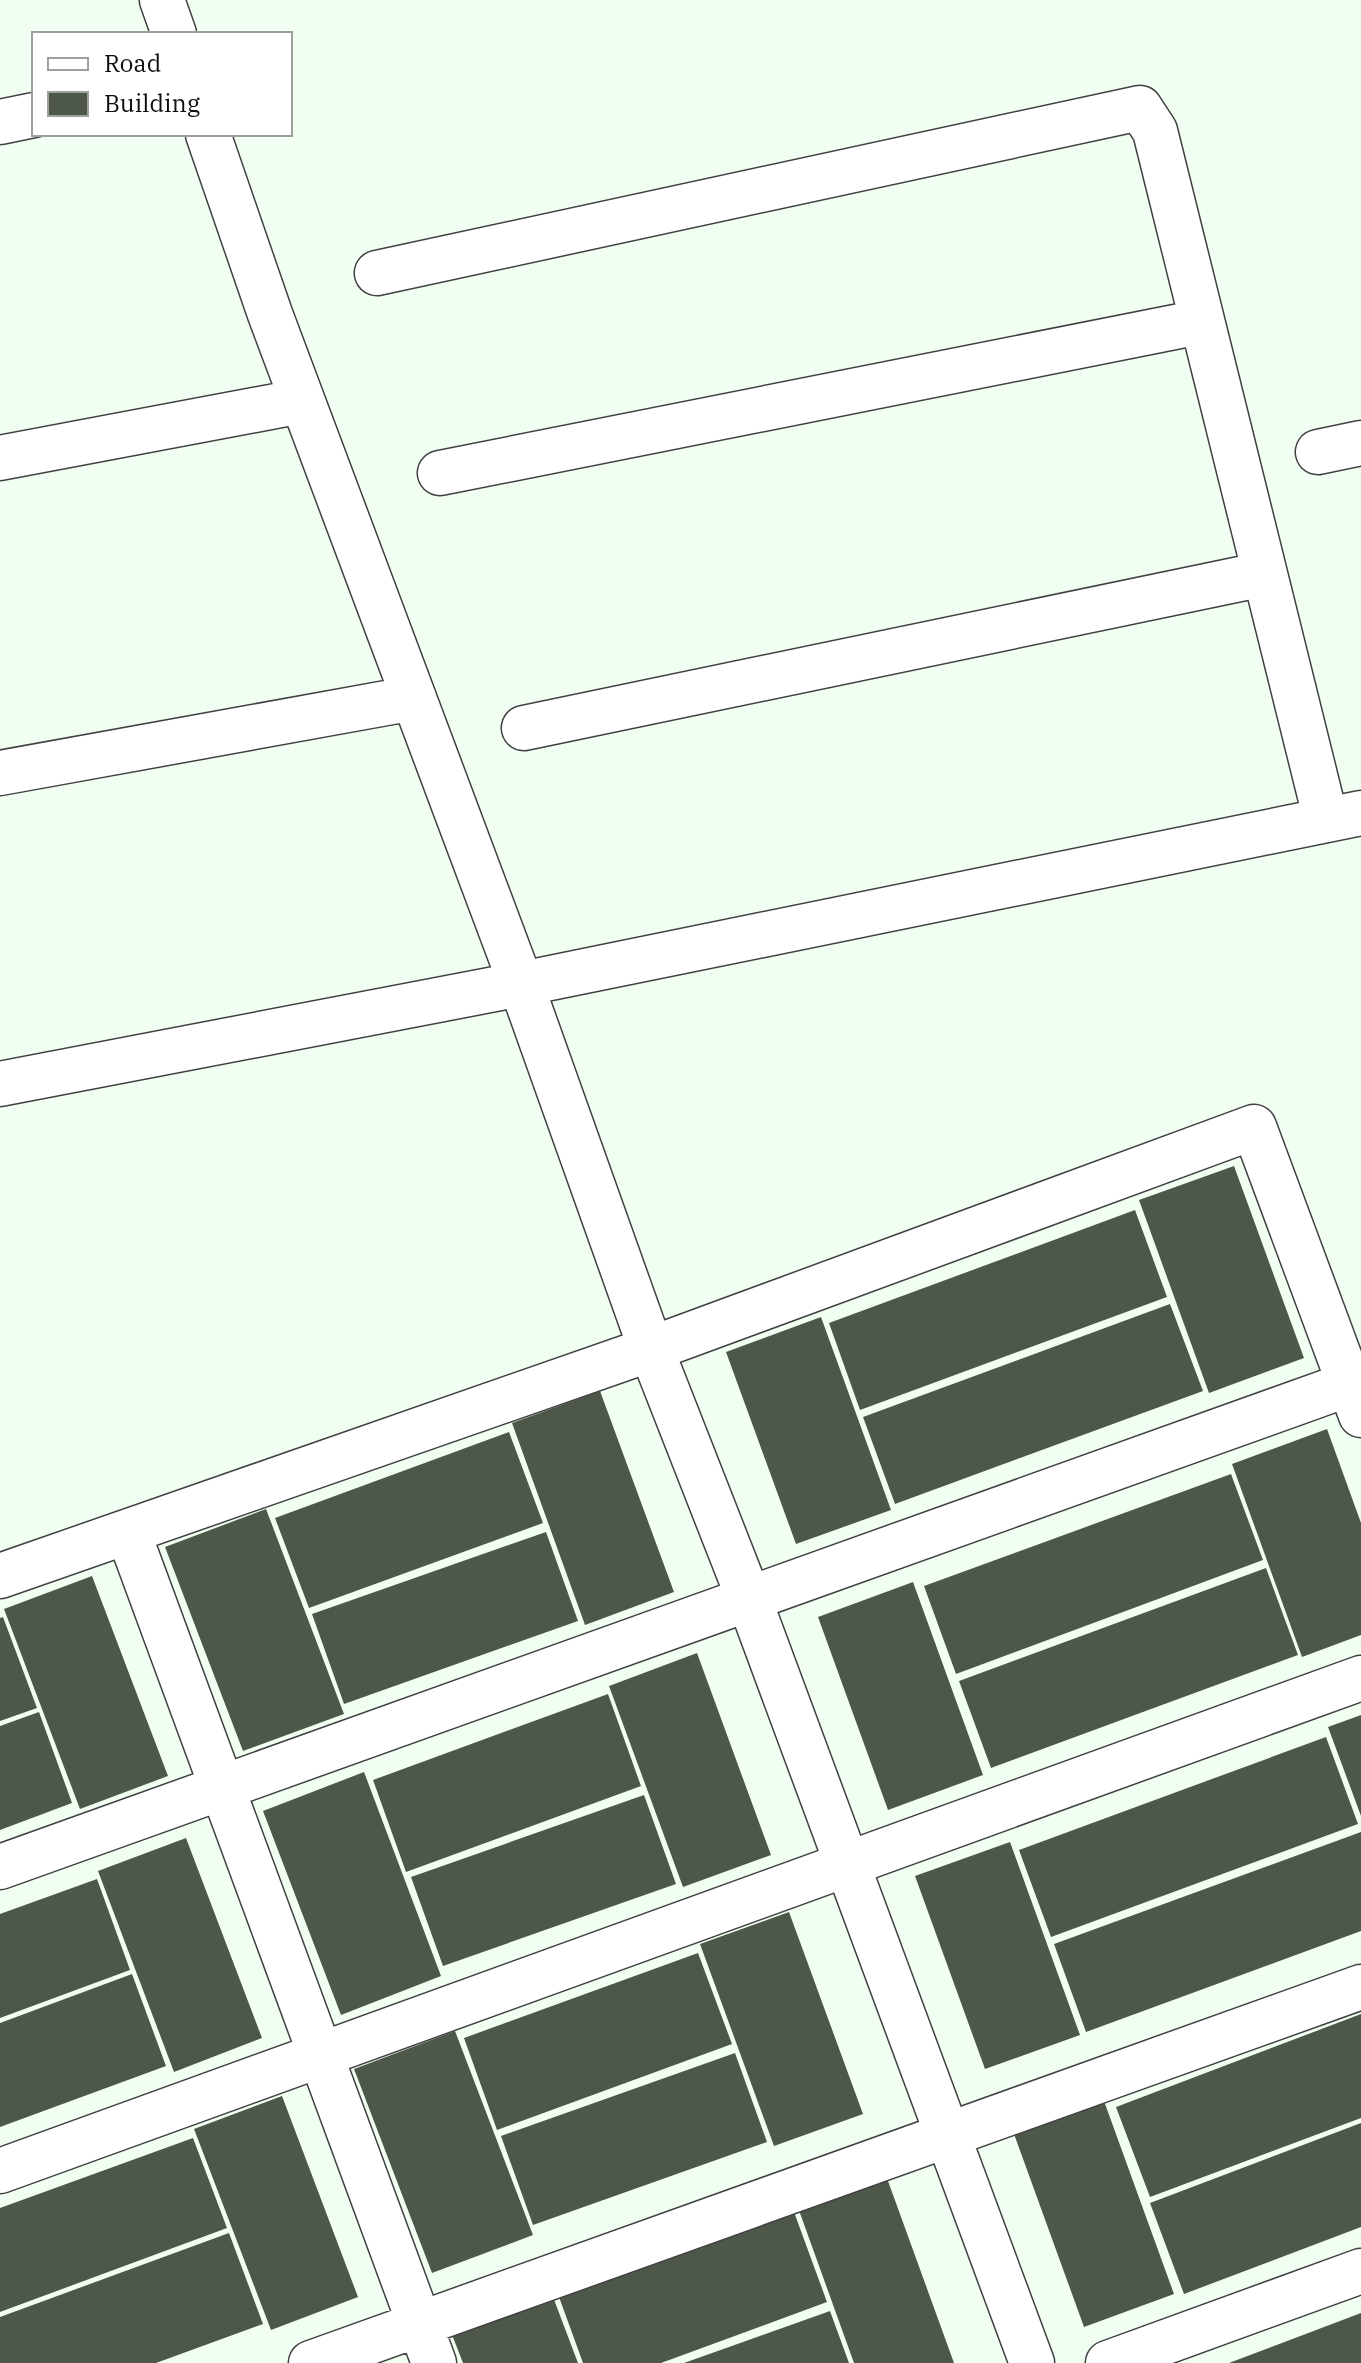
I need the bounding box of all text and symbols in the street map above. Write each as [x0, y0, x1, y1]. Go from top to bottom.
legend [32, 32, 292, 136]
text: Road [104, 47, 161, 79]
text: Building [104, 87, 200, 119]

